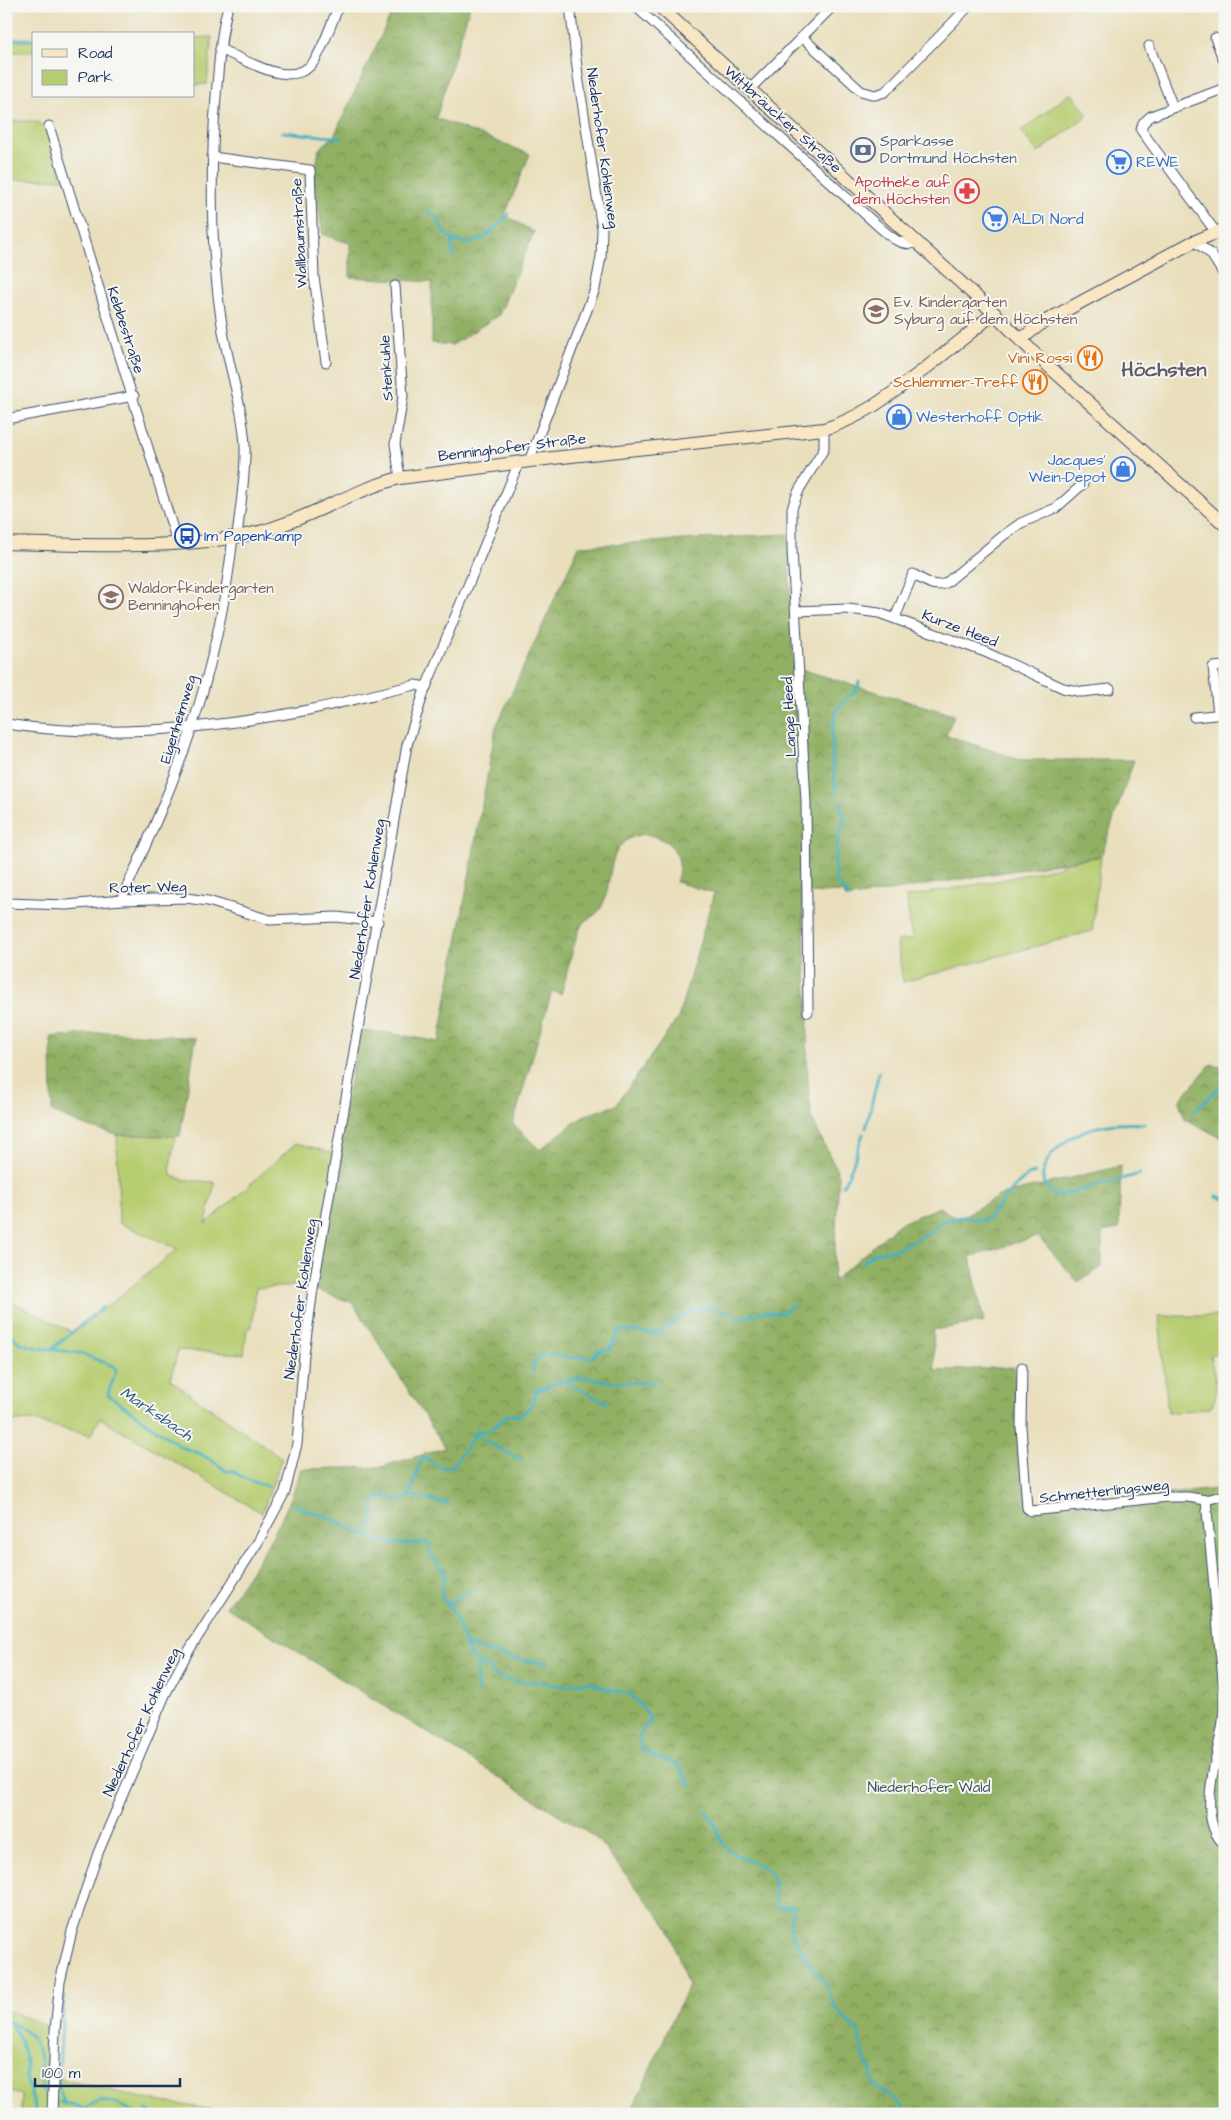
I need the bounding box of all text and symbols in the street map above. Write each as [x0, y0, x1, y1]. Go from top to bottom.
legend [32, 32, 195, 98]
text: Road [78, 43, 113, 64]
street label: Wittbräucker Straße [719, 61, 846, 178]
street label: Niederhofer Kohlenweg [580, 66, 624, 230]
text: Park [78, 67, 113, 88]
place label: Sparkasse Dortmund Höchsten [880, 131, 1017, 169]
bank icon: Sparkasse Dortmund Höchsten [850, 137, 876, 163]
supermarket icon: REWE [1106, 149, 1132, 175]
place label: REWE [1136, 152, 1179, 173]
place label: Apotheke auf dem Höchsten [853, 172, 950, 210]
street label: Wallbaumstraße [286, 177, 313, 288]
pharmacy icon: Apotheke auf dem Höchsten [954, 178, 980, 204]
supermarket icon: ALDI Nord [982, 206, 1008, 232]
place label: ALDI Nord [1012, 209, 1084, 230]
street label: Kebbestraße [102, 284, 149, 376]
place label: Ev. Kindergarten Syburg auf dem Höchsten [894, 292, 1078, 331]
school or university icon: Ev. Kindergarten Syburg auf dem Höchsten [863, 298, 889, 324]
street label: Stenkuhle [374, 334, 399, 402]
restaurant icon: Vini Rossi [1077, 345, 1103, 371]
place label: Vini Rossi [1008, 348, 1073, 369]
district label: Höchsten [1122, 356, 1206, 384]
restaurant icon: Schlemmer-Treff [1022, 369, 1048, 395]
place label: Schlemmer-Treff [893, 372, 1018, 393]
shop icon: Westerhoff Optik [886, 404, 912, 430]
place label: Westerhoff Optik [916, 407, 1044, 428]
street label: Benninghofer Straße [437, 428, 587, 468]
place label: Jacques’ Wein-Depot [1029, 450, 1106, 488]
shop icon: Jacques’ Wein-Depot [1110, 456, 1136, 482]
bus stop icon: Im Papenkamp [174, 523, 200, 549]
place label: Im Papenkamp [204, 526, 302, 547]
place label: Waldorfkindergarten Benninghofen [128, 578, 274, 617]
school or university icon: Waldorfkindergarten Benninghofen [98, 584, 124, 610]
street label: Kurze Heed [919, 604, 1001, 653]
street label: Eigenheimweg [155, 672, 203, 766]
street label: Lange Heed [777, 676, 803, 758]
street label: Niederhofer Kohlenweg [344, 817, 392, 981]
street label: Roter Weg [109, 876, 187, 900]
street label: Niederhofer Kohlenweg [279, 1217, 323, 1381]
water label: Marksbach [116, 1381, 198, 1447]
street label: Schmetterlingsweg [1038, 1474, 1170, 1510]
street label: Niederhofer Kohlenweg [98, 1644, 186, 1800]
park label: Niederhofer Wald [868, 1777, 991, 1798]
scale bar [35, 2055, 180, 2087]
text: 100 m [42, 2063, 81, 2084]

